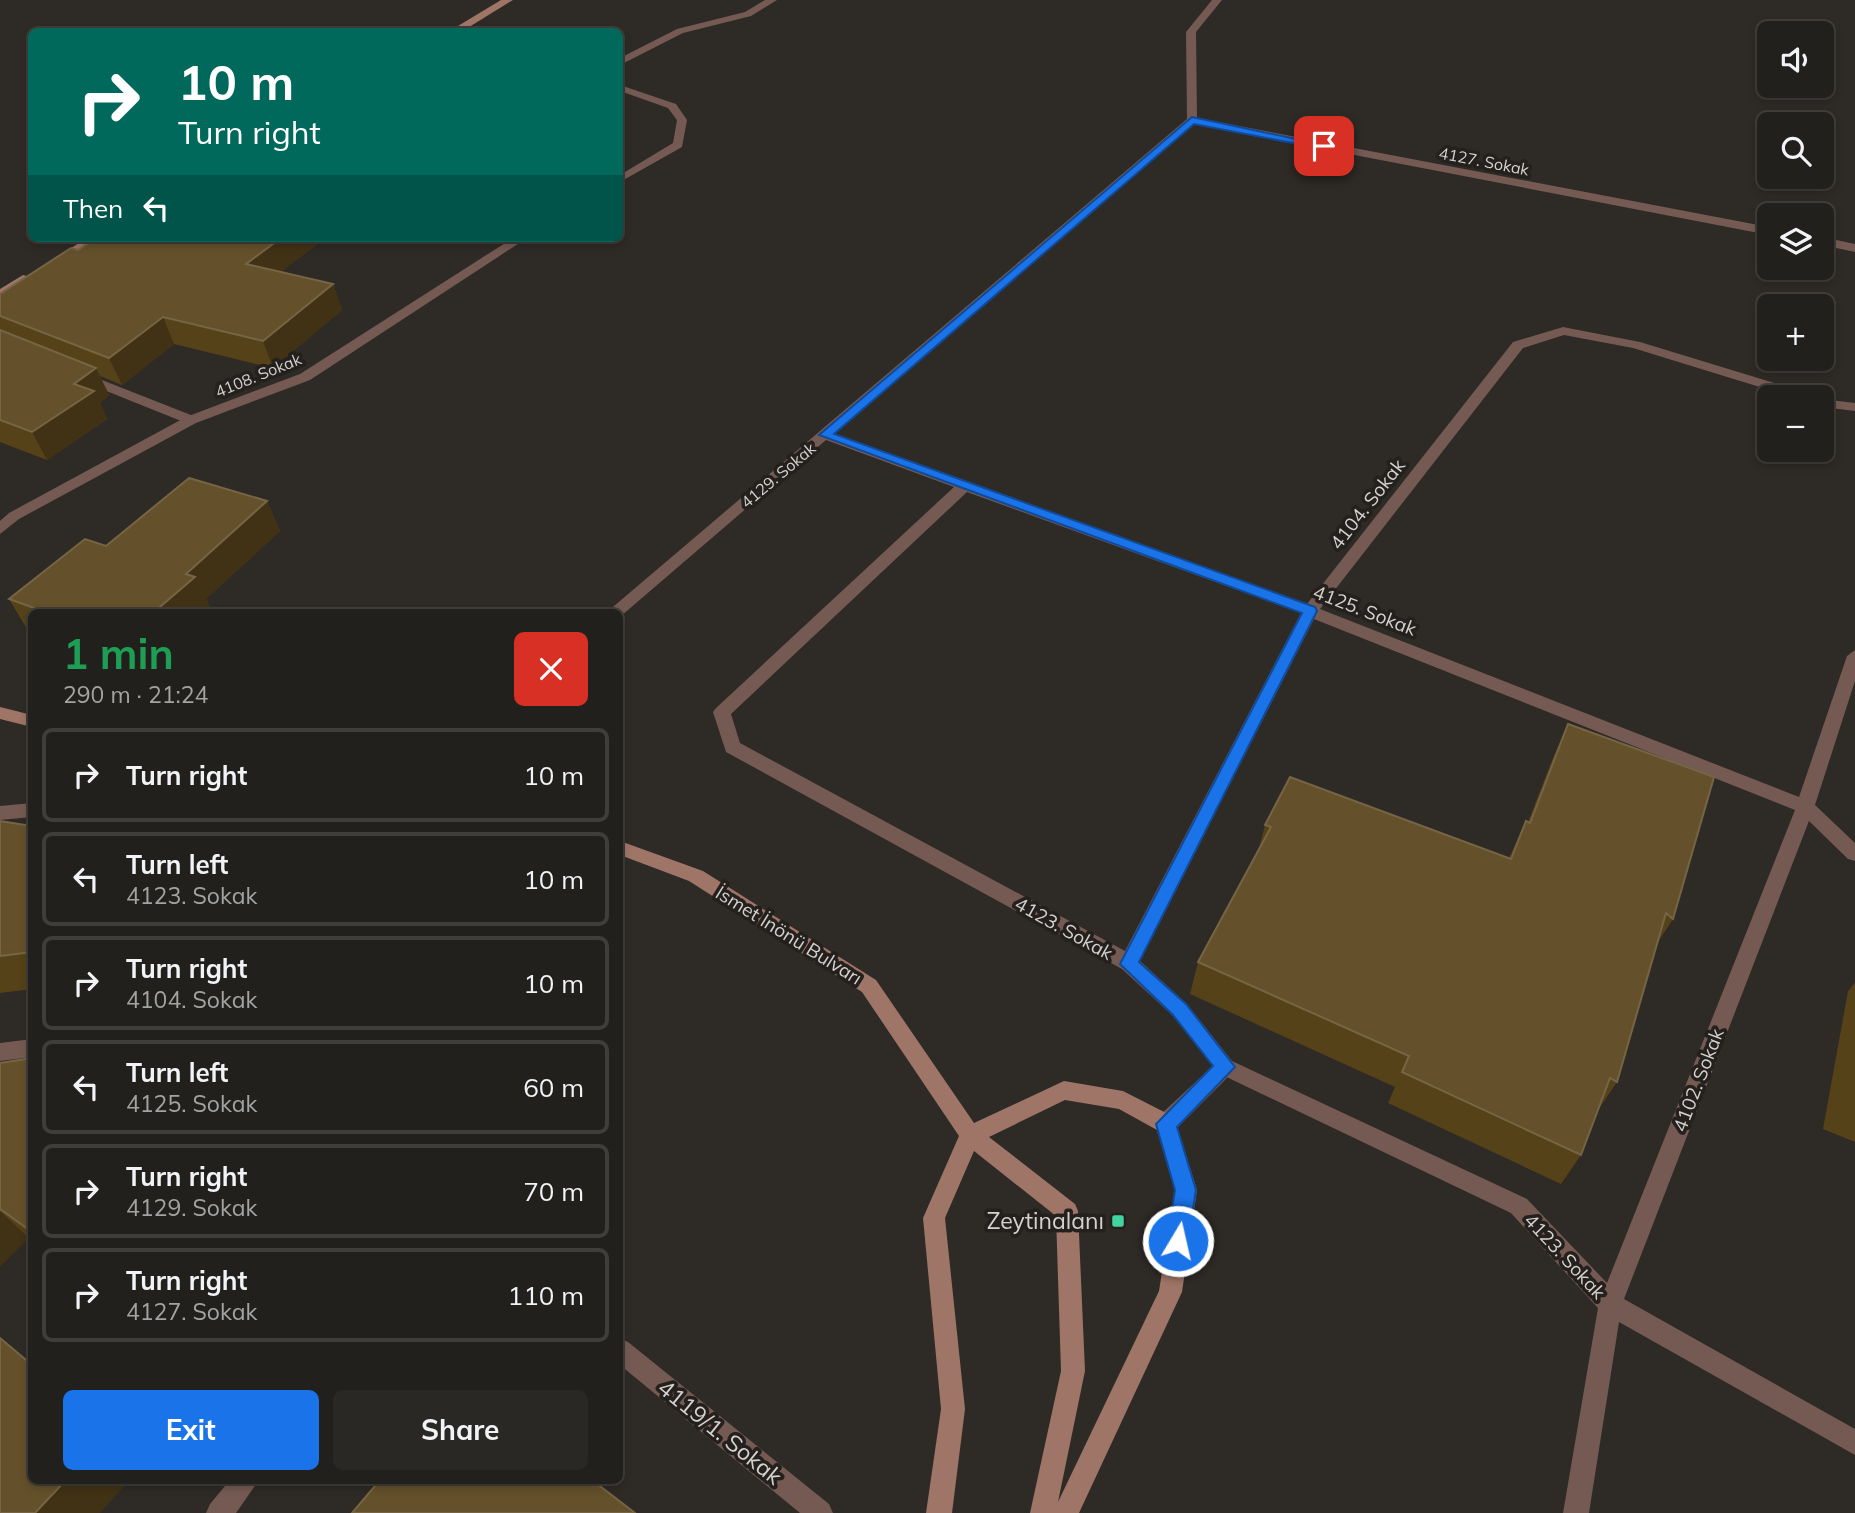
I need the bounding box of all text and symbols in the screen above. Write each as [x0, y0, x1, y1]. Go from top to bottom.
map controls [1757, 21, 1834, 462]
button: sound [1757, 21, 1834, 98]
text: 10 m [178, 51, 294, 112]
icon: right [63, 56, 154, 147]
text: Turn right [178, 112, 321, 152]
button: search [1757, 112, 1834, 189]
pin [1294, 116, 1354, 176]
icon: arrive [1305, 127, 1343, 165]
street label: 4127. Sokak [1437, 142, 1531, 180]
icon: left [137, 189, 175, 227]
text: Then [63, 192, 123, 225]
button: layers [1757, 203, 1834, 280]
button: + [1757, 294, 1834, 371]
street label: 4108. Sokak [212, 348, 305, 401]
button: − [1757, 385, 1834, 462]
street label: 4129. Sokak [737, 438, 820, 512]
street label: 4104. Sokak [1324, 454, 1410, 554]
street label: 4125. Sokak [1310, 579, 1420, 641]
text: 1 min [63, 627, 174, 680]
button: close [514, 632, 588, 706]
text: 290 m · 21:24 [63, 680, 208, 709]
icon: right [67, 756, 105, 794]
text: Turn right [126, 759, 247, 792]
text: 10 m [523, 759, 584, 792]
text: Turn left [126, 848, 228, 881]
icon: left [67, 860, 105, 898]
text: 10 m [523, 863, 584, 896]
street label: İsmet İnönü Bulvarı [711, 880, 867, 990]
text: 4123. Sokak [126, 881, 257, 910]
street label: 4123. Sokak [1011, 891, 1117, 965]
text: Turn right [126, 952, 247, 985]
icon: right [67, 964, 105, 1002]
text: 10 m [523, 967, 584, 1000]
text: 4104. Sokak [126, 985, 257, 1014]
street label: 4102. Sokak [1667, 1025, 1729, 1135]
text: Turn left [126, 1056, 228, 1089]
icon: left [67, 1068, 105, 1106]
text: 60 m [523, 1071, 584, 1104]
text: 4125. Sokak [126, 1089, 257, 1118]
text: Turn right [126, 1160, 247, 1193]
icon: right [67, 1172, 105, 1210]
text: 70 m [523, 1175, 584, 1208]
text: 4129. Sokak [126, 1193, 257, 1222]
position arrow [1141, 1204, 1215, 1278]
place label: Zeytinalanı [987, 1206, 1104, 1235]
street label: 4123. Sokak [1519, 1208, 1611, 1304]
marker: Zeytinalanı [1110, 1213, 1126, 1229]
text: Turn right [126, 1264, 247, 1297]
icon: right [67, 1276, 105, 1314]
text: 110 m [508, 1279, 584, 1312]
text: 4127. Sokak [126, 1297, 257, 1326]
street label: 4119/1. Sokak [652, 1373, 789, 1491]
button: Exit [63, 1390, 319, 1470]
button: Share [333, 1390, 588, 1470]

